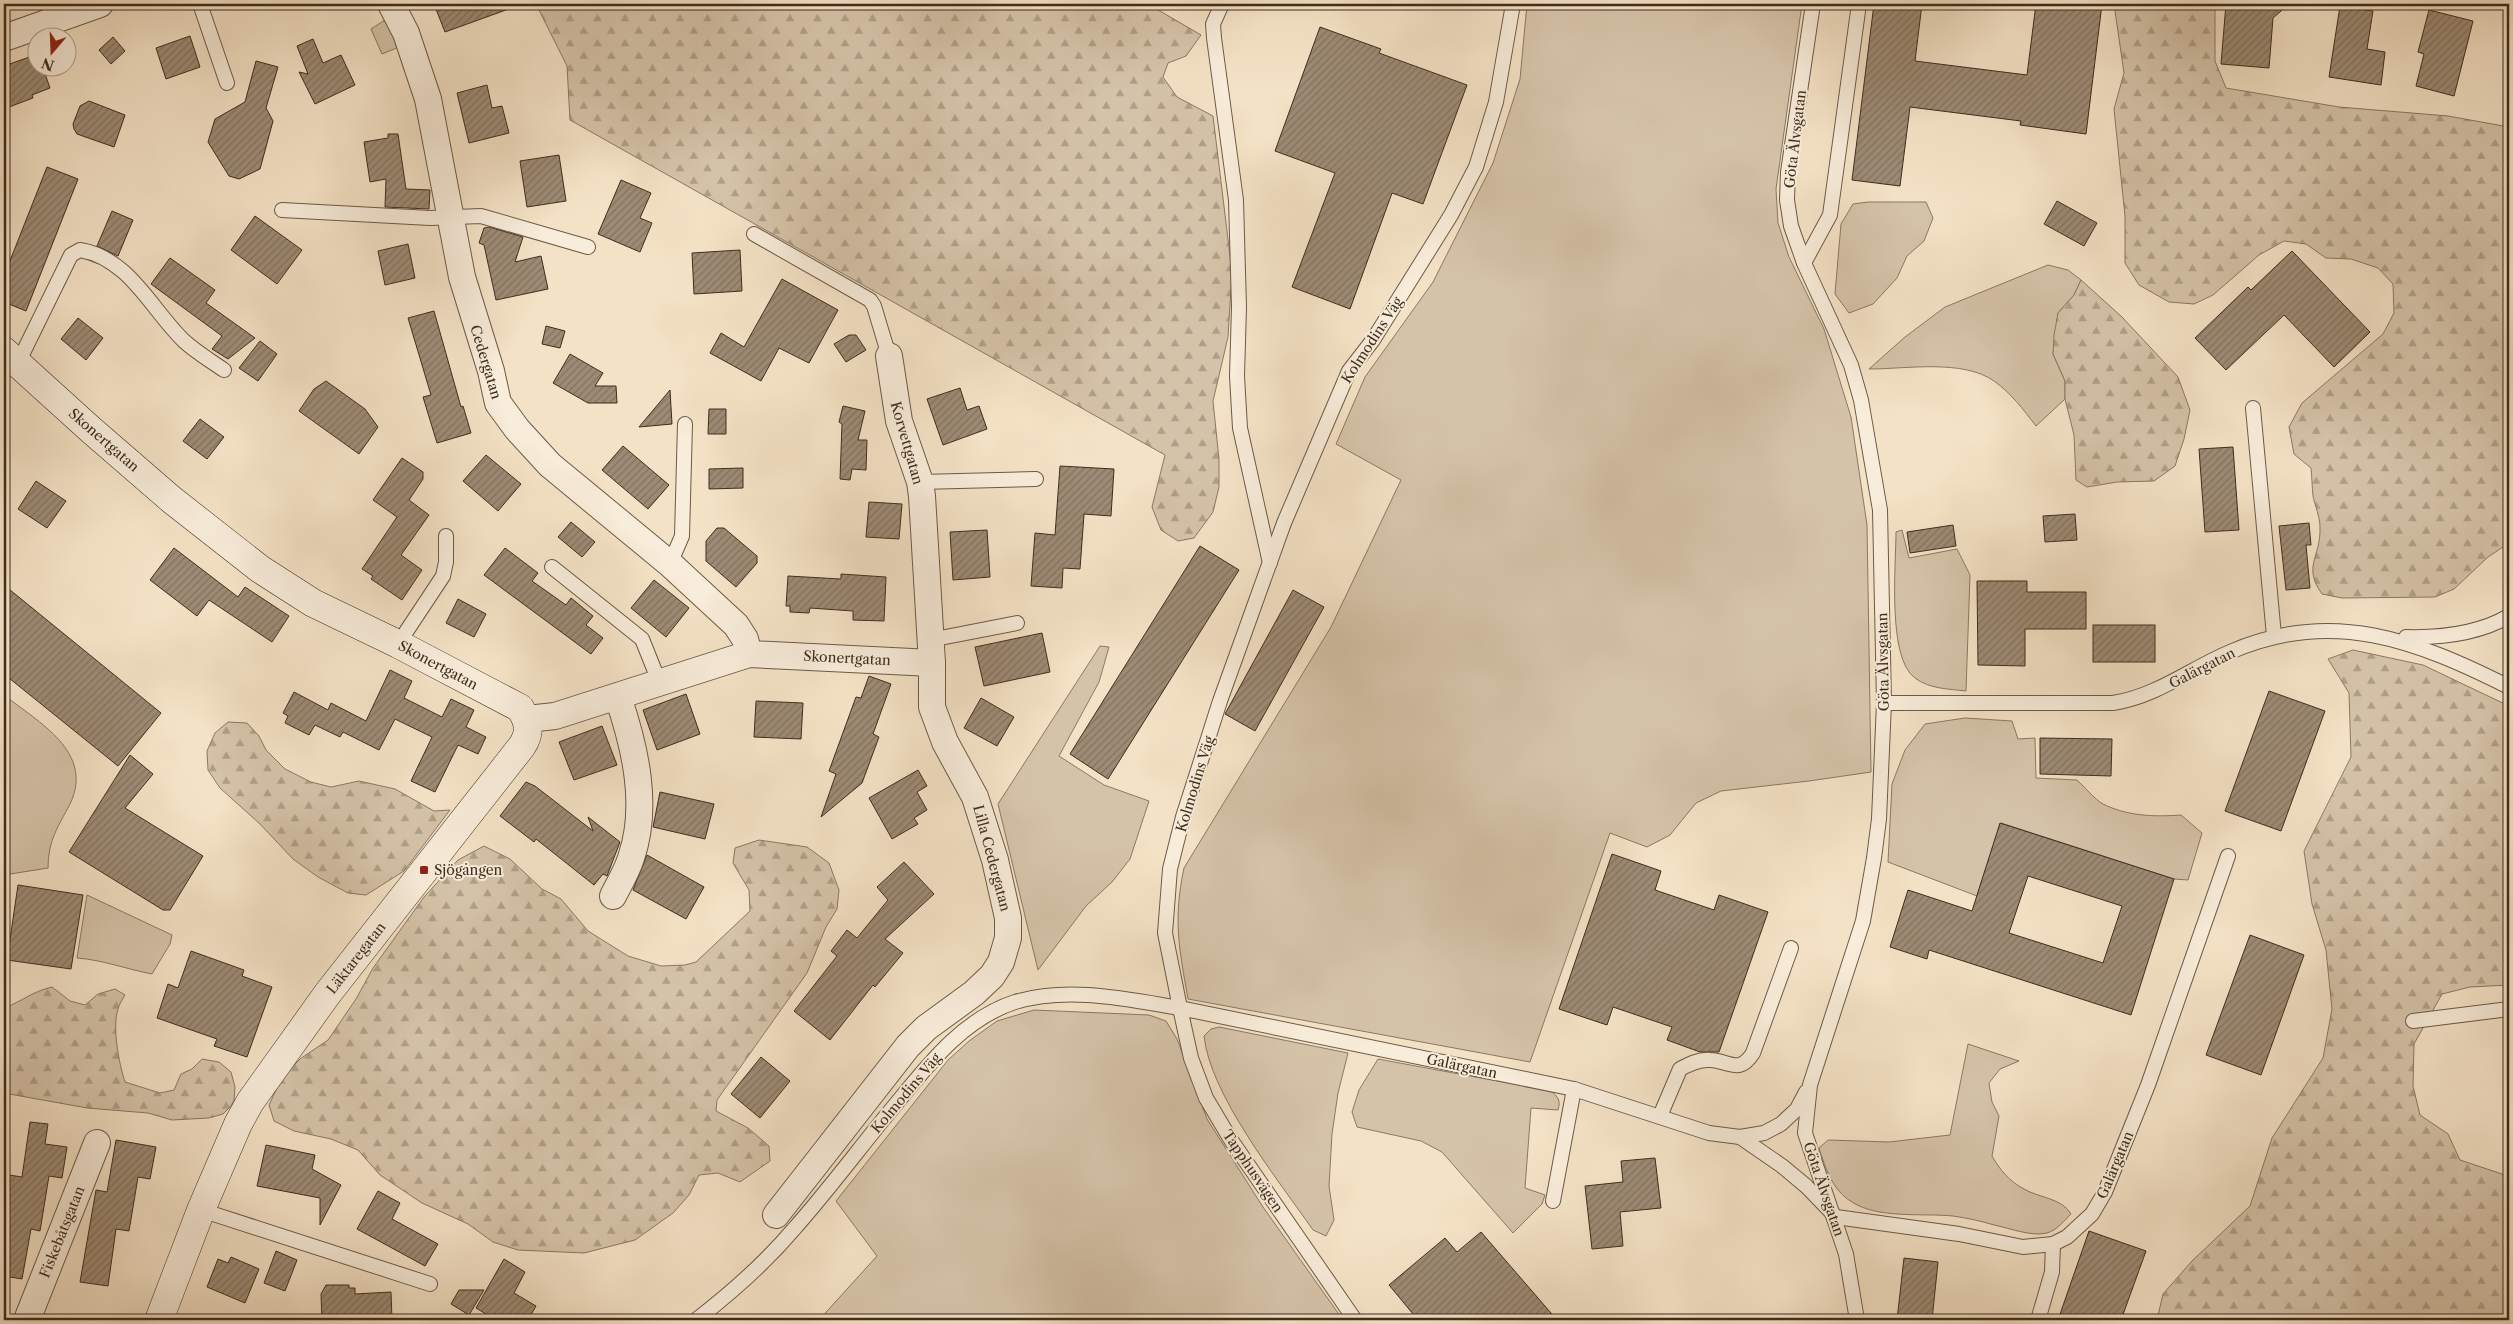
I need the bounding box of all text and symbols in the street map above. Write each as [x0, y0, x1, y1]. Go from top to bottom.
north arrow [28, 28, 78, 78]
text: N [39, 54, 56, 75]
street label: Göta Älvsgatan [1780, 89, 1810, 189]
street label: Kolmodins Väg [1337, 293, 1407, 387]
street label: Cedergatan [466, 323, 506, 402]
street label: Korvettgatan [887, 399, 928, 487]
street label: Skonertgatan [65, 404, 143, 476]
street label: Göta Älvsgatan [1873, 612, 1893, 712]
street label: Skonertgatan [395, 636, 481, 694]
street label: Galärgatan [2166, 644, 2238, 692]
street label: Skonertgatan [803, 647, 892, 669]
street label: Kolmodins Väg [1172, 733, 1218, 834]
street label: Lilla Cedergatan [969, 803, 1015, 913]
place label: Sjögången [434, 861, 503, 879]
marker: Sjögången [418, 864, 430, 876]
street label: Läktaregatan [322, 918, 390, 998]
street label: Kolmodins Väg [867, 1049, 945, 1137]
street label: Galärgatan [1425, 1050, 1499, 1082]
street label: Tapphusvägen [1219, 1126, 1287, 1216]
street label: Galärgatan [2093, 1128, 2137, 1202]
street label: Göta Älvsgatan [1799, 1139, 1849, 1239]
street label: Fiskebåtsgatan [35, 1183, 89, 1281]

